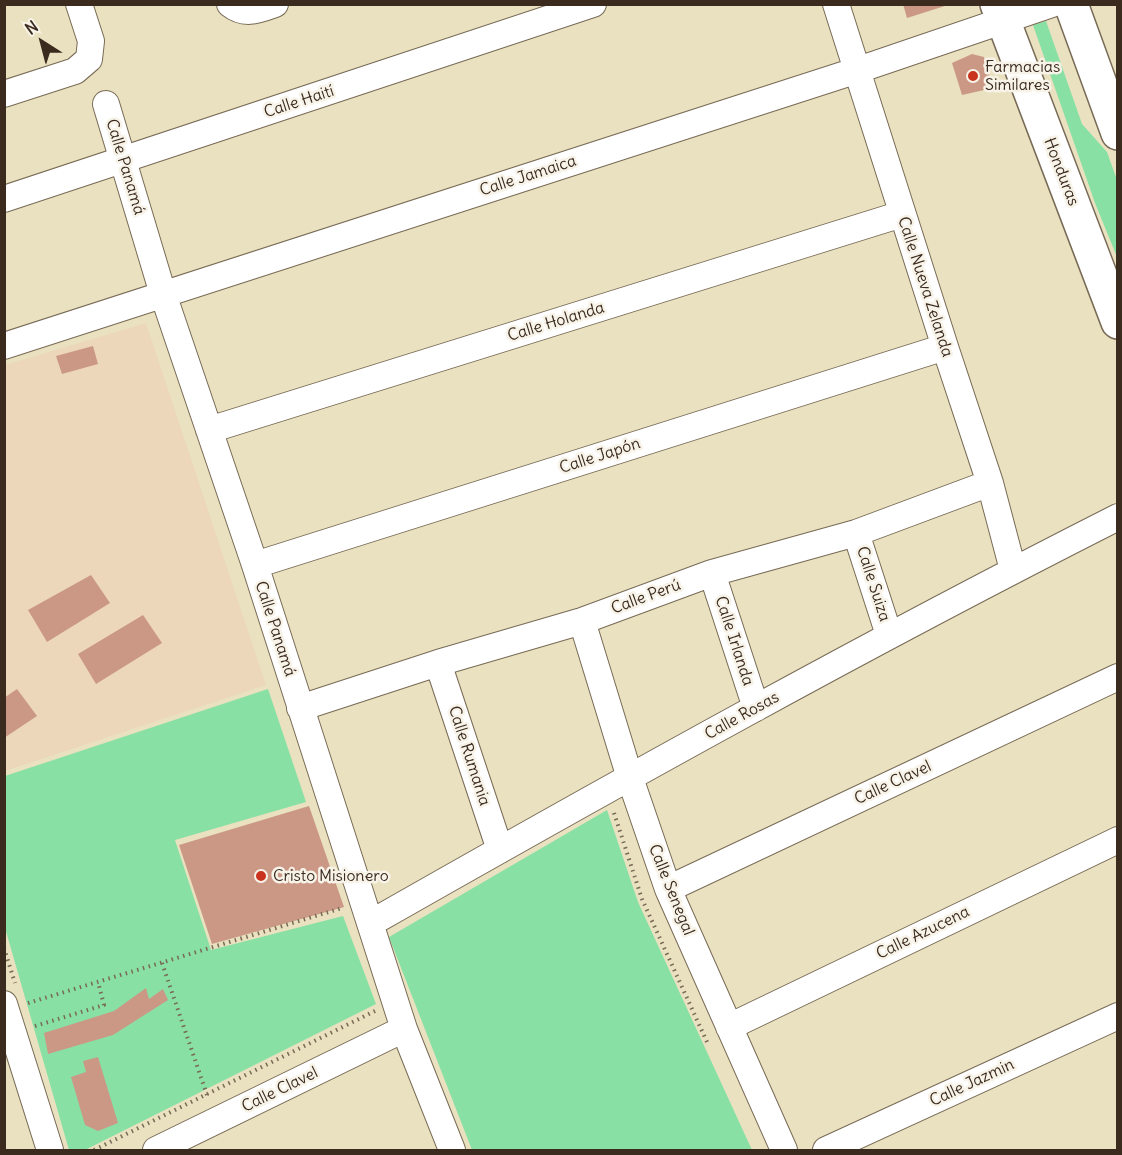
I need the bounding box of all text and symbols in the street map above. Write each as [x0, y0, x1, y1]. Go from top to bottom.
north arrow [12, 12, 72, 72]
text: N [21, 16, 42, 39]
place label: Farmacias Similares [985, 57, 1060, 95]
marker: Farmacias Similares [966, 69, 980, 83]
street label: Calle Haití [262, 82, 336, 122]
street label: Calle Panamá [101, 117, 149, 217]
street label: Honduras [1039, 135, 1083, 209]
street label: Calle Jamaica [477, 151, 579, 201]
street label: Calle Nueva Zelanda [893, 214, 957, 360]
street label: Calle Holanda [505, 298, 607, 346]
street label: Calle Japón [557, 434, 643, 478]
street label: Calle Suiza [852, 544, 894, 624]
street label: Calle Perú [609, 576, 683, 618]
street label: Calle Panamá [251, 579, 299, 679]
street label: Calle Irlanda [710, 594, 758, 688]
street label: Calle Rosas [702, 688, 782, 744]
street label: Calle Rumania [444, 704, 494, 808]
street label: Calle Clavel [852, 757, 934, 809]
street label: Calle Senegal [644, 842, 698, 938]
place label: Cristo Misionero [273, 866, 389, 886]
marker: Cristo Misionero [254, 869, 268, 883]
street label: Calle Azucena [873, 902, 973, 964]
street label: Calle Jazmin [927, 1055, 1017, 1111]
street label: Calle Clavel [239, 1063, 321, 1117]

